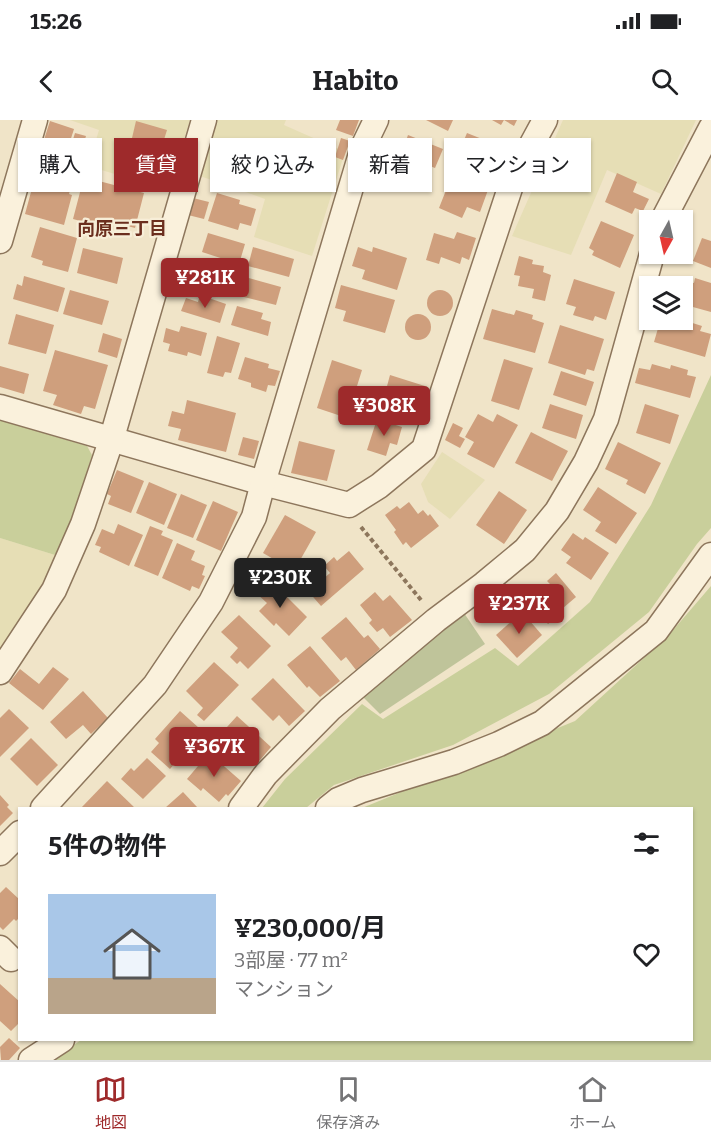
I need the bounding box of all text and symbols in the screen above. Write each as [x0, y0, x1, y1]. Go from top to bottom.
text: 15:26 [30, 8, 82, 35]
icon: back [30, 65, 63, 98]
text: Habito [312, 65, 399, 97]
icon: search [648, 65, 681, 98]
chip: 購入 [18, 138, 102, 192]
chip: 賃貸 [114, 138, 198, 192]
chip: 絞り込み [210, 138, 336, 192]
chip: 新着 [348, 138, 432, 192]
chip: マンション [444, 138, 591, 192]
north arrow [639, 210, 693, 264]
map controls [639, 210, 693, 330]
district label: 向原三丁目 [77, 218, 167, 240]
pin: ¥281K [163, 258, 247, 309]
text: ¥281K [175, 265, 235, 289]
button: layers [639, 276, 693, 330]
pin: ¥308K [342, 386, 426, 437]
text: ¥308K [352, 393, 416, 417]
pin: ¥230K [238, 558, 322, 609]
text: ¥230K [248, 565, 312, 589]
pin: ¥237K [477, 584, 561, 635]
text: ¥237K [488, 591, 550, 615]
pin: ¥367K [172, 727, 256, 778]
text: ¥367K [183, 734, 245, 758]
icon: filters [630, 827, 663, 860]
text: 5件の物件 [48, 831, 166, 862]
text: ¥230,000/月 [234, 913, 387, 944]
icon: home [96, 918, 168, 990]
icon: heart [630, 938, 663, 971]
text: 3部屋 · 77 m² [234, 948, 348, 972]
text: マンション [234, 977, 334, 1001]
tab: 地図 [94, 1073, 127, 1133]
tab: 保存済み [316, 1073, 380, 1133]
tab: ホーム [569, 1073, 617, 1133]

